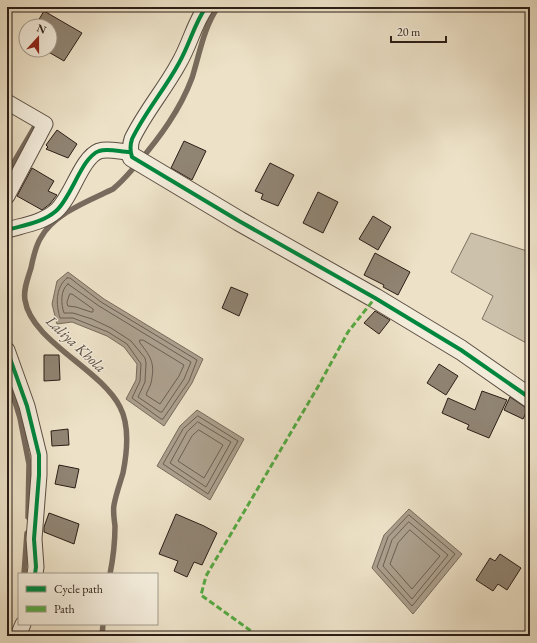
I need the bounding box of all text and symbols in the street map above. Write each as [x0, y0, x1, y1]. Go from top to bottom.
north arrow [18, 18, 58, 58]
scale bar [391, 18, 446, 44]
text: N [35, 21, 48, 37]
text: 20 m [397, 24, 421, 40]
water label: Laliya Khola [42, 310, 110, 376]
legend [18, 573, 158, 625]
text: Cycle path [54, 581, 103, 597]
text: Path [54, 601, 75, 617]

